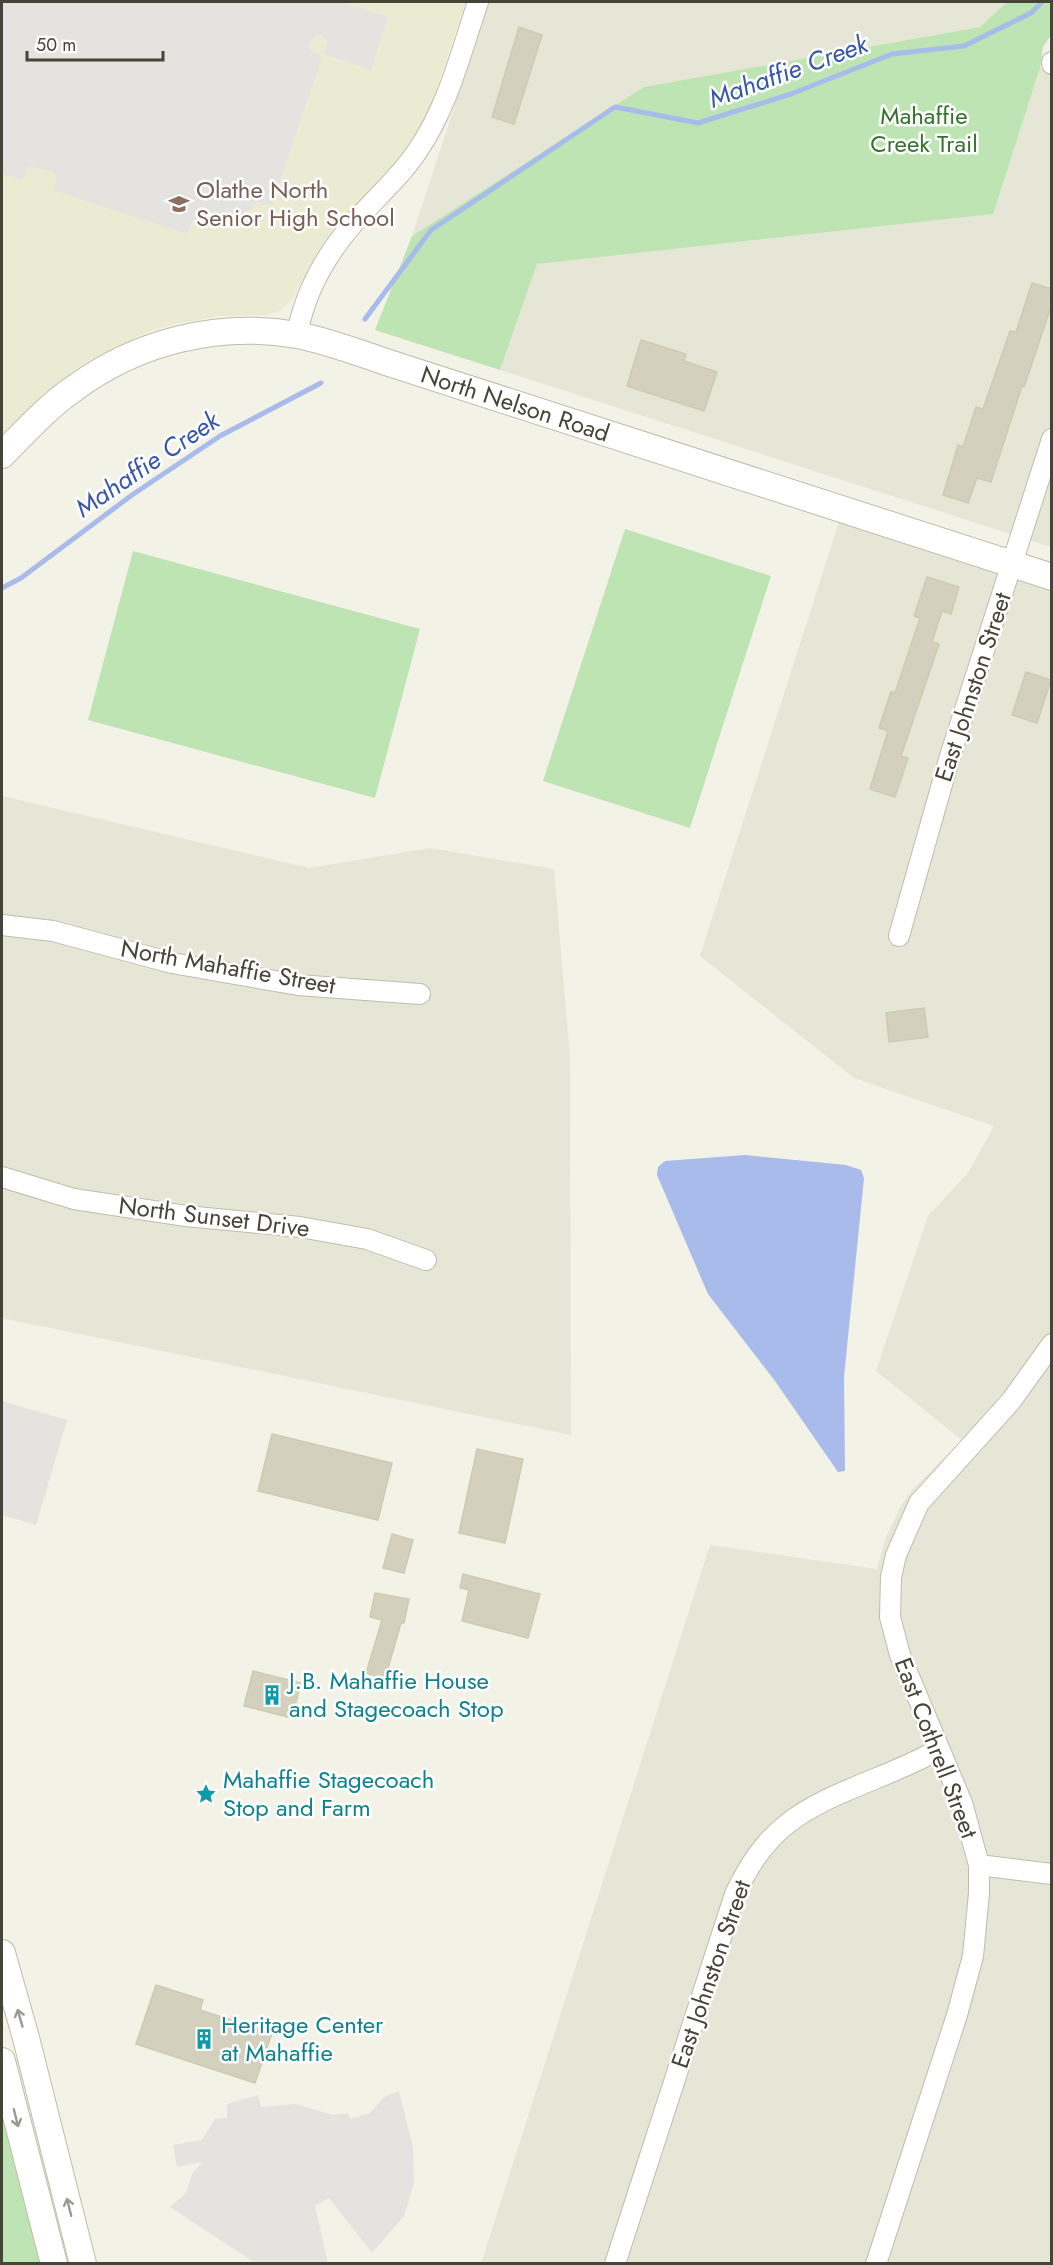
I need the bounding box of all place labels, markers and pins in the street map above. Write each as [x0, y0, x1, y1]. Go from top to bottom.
place label: Olathe North Senior High School [196, 172, 395, 235]
school or university icon: Olathe North Senior High School [167, 192, 191, 216]
place label: J.B. Mahaffie House and Stagecoach Stop [286, 1663, 504, 1726]
building icon: J.B. Mahaffie House and Stagecoach Stop [260, 1683, 284, 1707]
place label: Mahaffie Stagecoach Stop and Farm [223, 1762, 434, 1825]
place icon: Mahaffie Stagecoach Stop and Farm [194, 1782, 218, 1806]
place label: Heritage Center at Mahaffie [221, 2007, 384, 2070]
building icon: Heritage Center at Mahaffie [192, 2027, 216, 2051]

